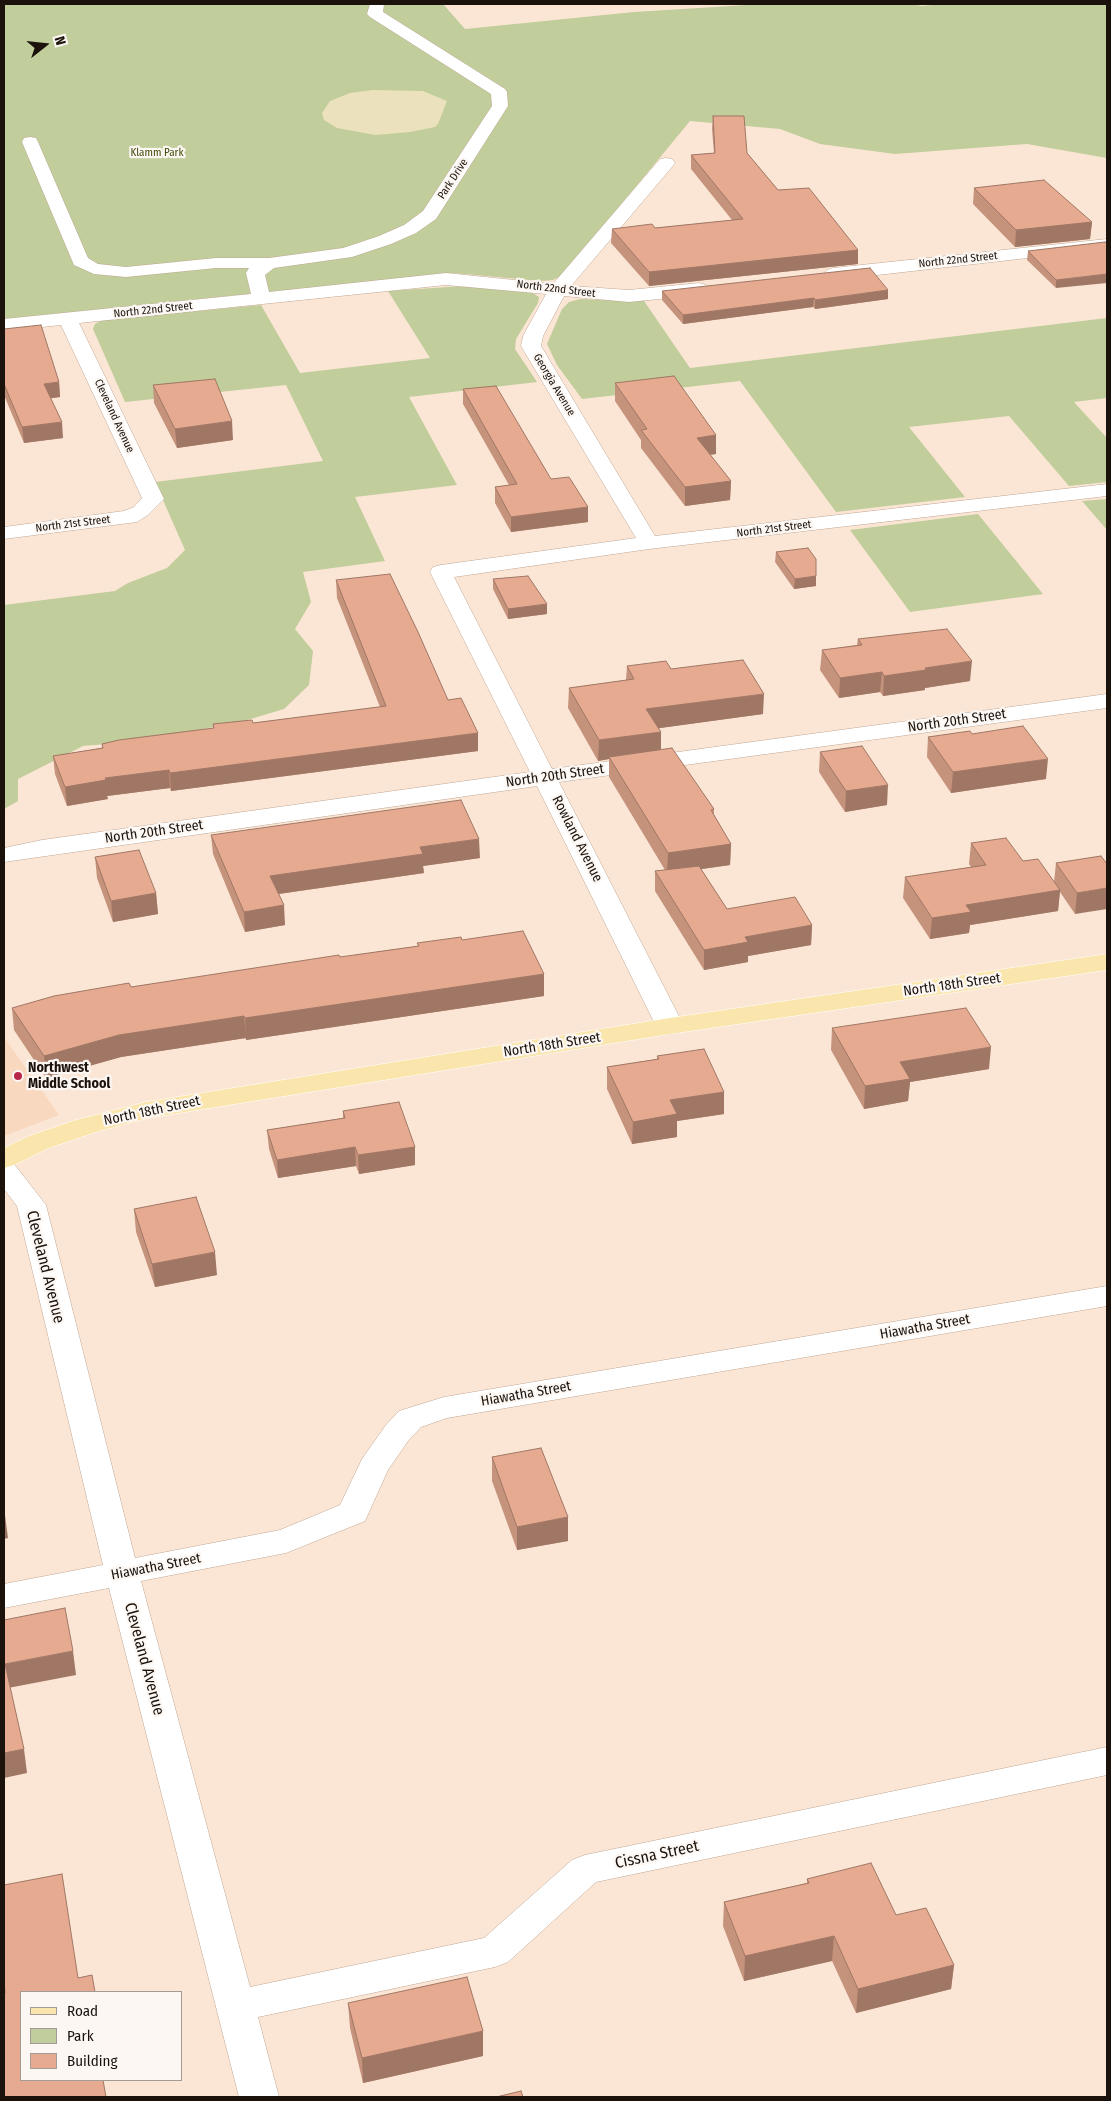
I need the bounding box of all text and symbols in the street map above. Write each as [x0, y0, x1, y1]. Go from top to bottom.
north arrow [20, 20, 70, 70]
text: N [51, 34, 69, 47]
park label: Klamm Park [130, 146, 184, 160]
street label: Park Drive [435, 156, 471, 202]
street label: North 22nd Street [918, 249, 998, 271]
street label: North 22nd Street [516, 278, 596, 300]
street label: North 22nd Street [113, 299, 193, 321]
street label: Georgia Avenue [530, 352, 578, 418]
street label: Cleveland Avenue [91, 377, 137, 455]
street label: North 21st Street [35, 513, 111, 535]
street label: North 21st Street [736, 518, 812, 540]
street label: North 20th Street [907, 706, 1007, 736]
street label: North 20th Street [505, 761, 605, 791]
street label: Rowland Avenue [548, 793, 606, 885]
street label: North 20th Street [104, 817, 204, 847]
street label: North 18th Street [902, 970, 1002, 1000]
street label: North 18th Street [502, 1029, 602, 1061]
place label: Northwest Middle School [28, 1060, 110, 1092]
marker: Northwest Middle School [12, 1070, 24, 1082]
street label: North 18th Street [102, 1093, 202, 1129]
street label: Cleveland Avenue [22, 1209, 68, 1325]
street label: Hiawatha Street [879, 1311, 971, 1343]
street label: Hiawatha Street [480, 1378, 572, 1410]
street label: Hiawatha Street [110, 1550, 202, 1584]
street label: Cleveland Avenue [120, 1601, 168, 1717]
street label: Cissna Street [613, 1837, 701, 1873]
legend [20, 1991, 182, 2081]
text: Road [67, 2002, 98, 2020]
text: Park [67, 2027, 94, 2045]
text: Building [67, 2052, 118, 2070]

